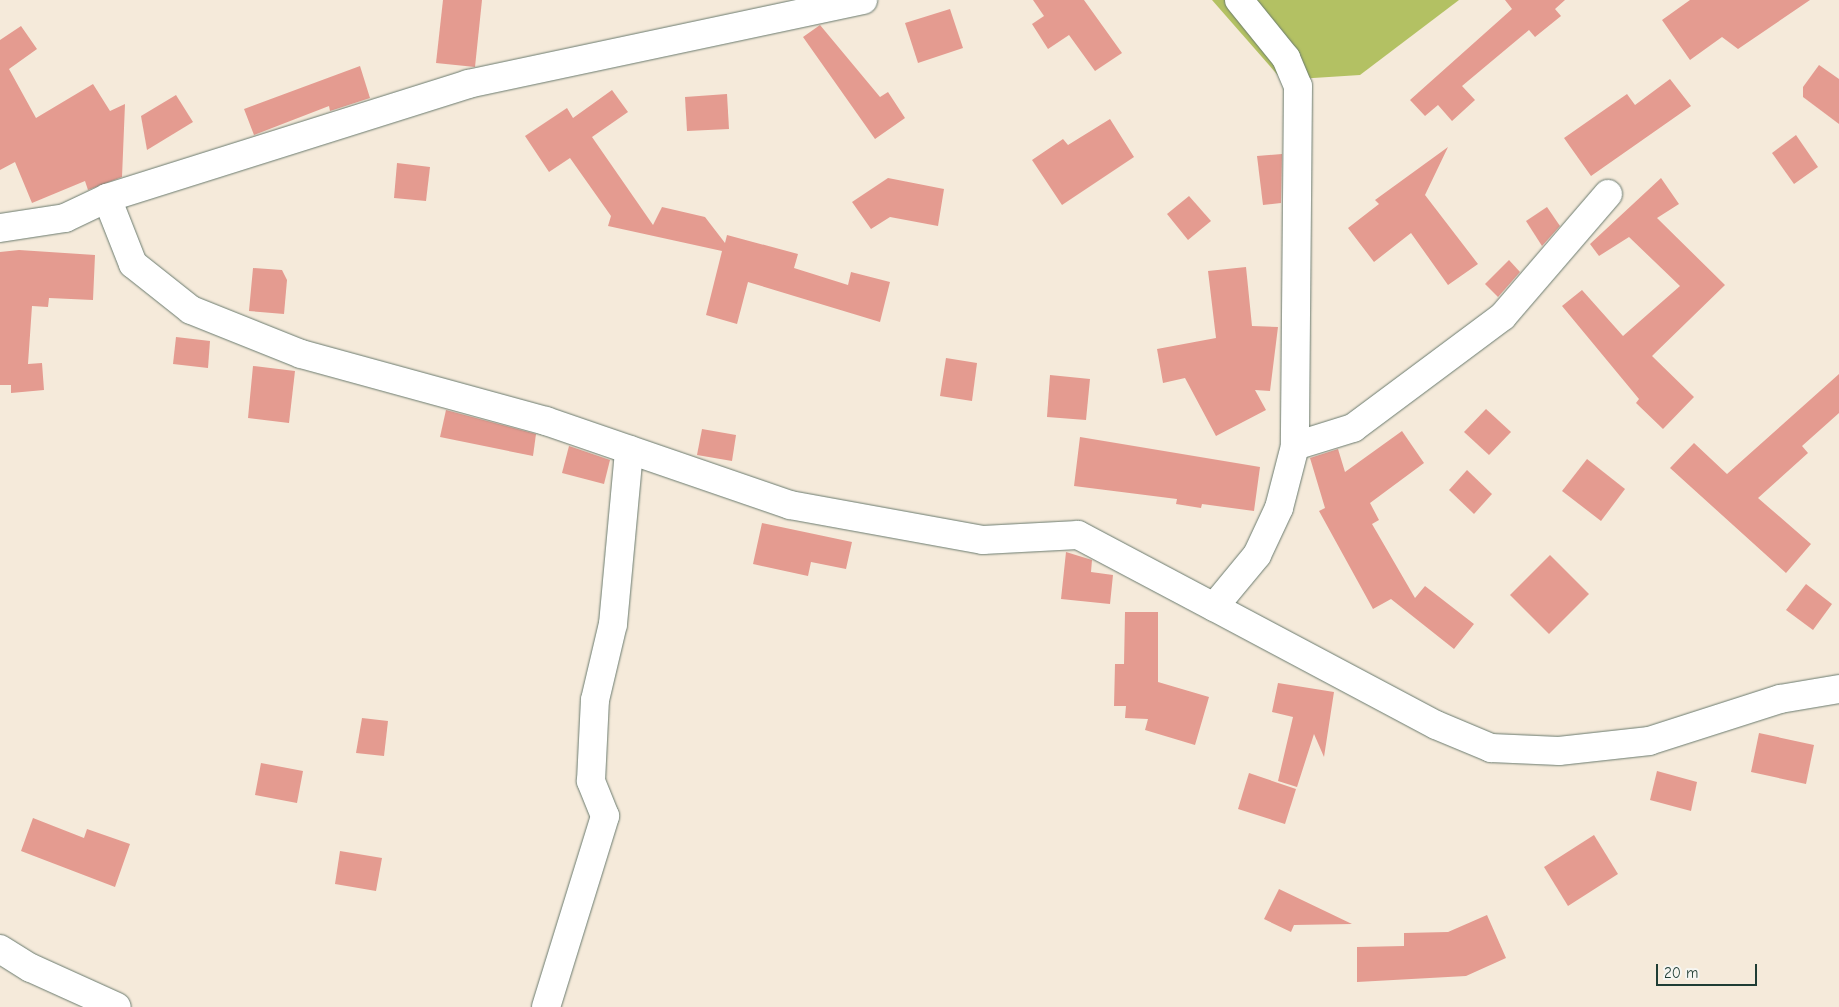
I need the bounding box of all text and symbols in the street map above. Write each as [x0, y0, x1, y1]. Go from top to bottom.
scale bar [1659, 954, 1760, 986]
text: 20 m [1664, 964, 1698, 982]

